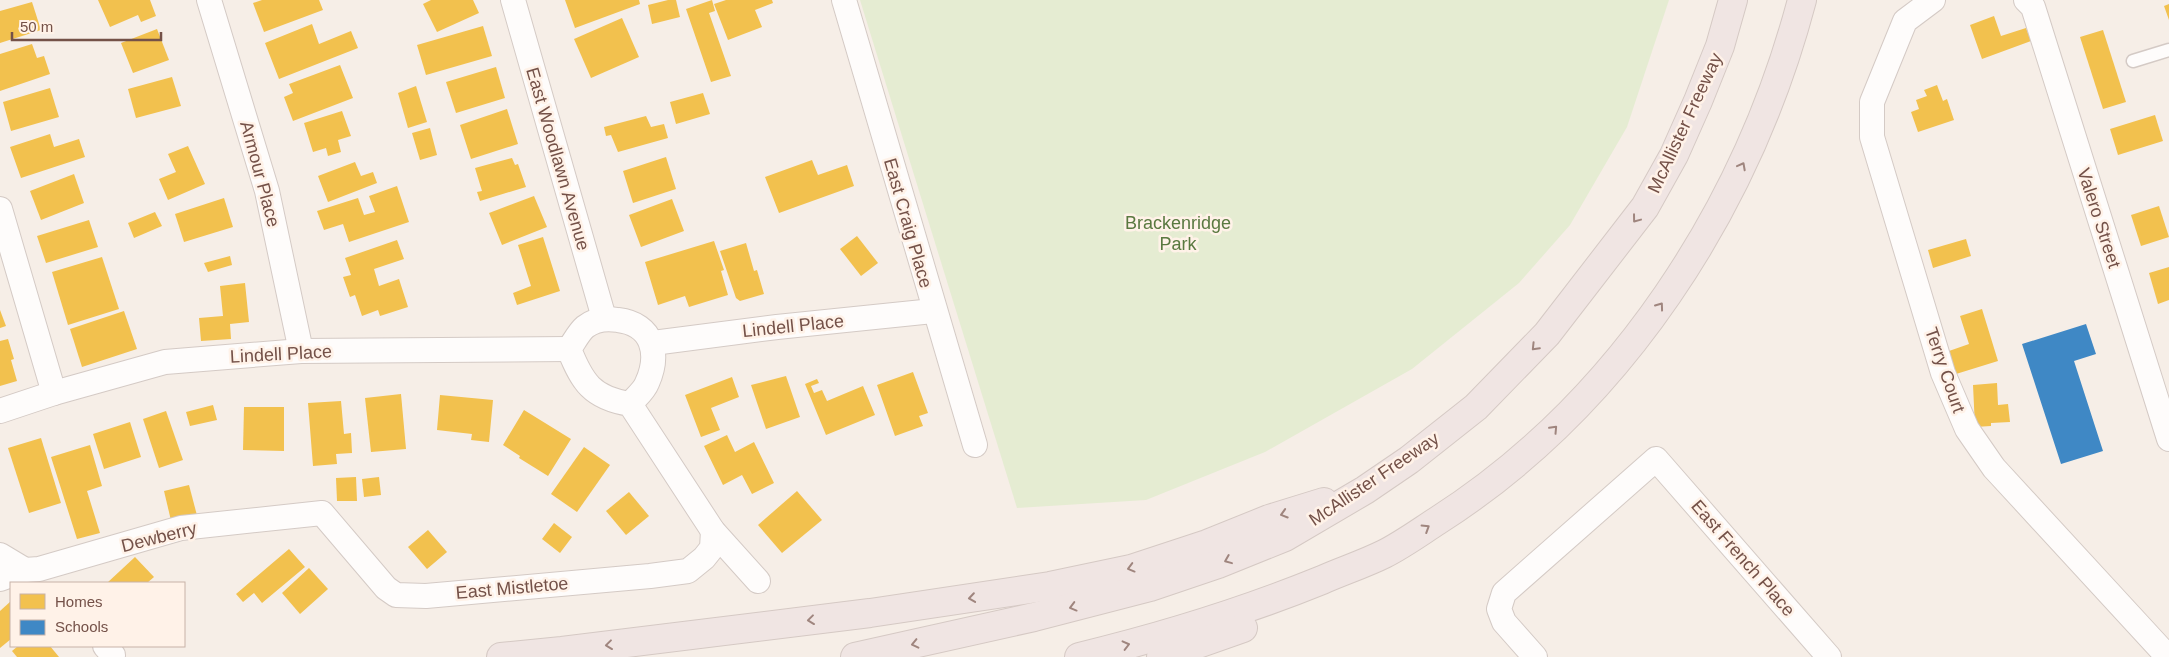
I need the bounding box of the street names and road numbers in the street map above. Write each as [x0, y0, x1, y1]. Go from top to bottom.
street label: McAllister Freeway [1644, 50, 1726, 196]
street label: East Woodlawn Avenue [522, 65, 594, 253]
street label: Armour Place [236, 119, 284, 229]
street label: East Craig Place [880, 156, 936, 290]
street label: Valero Street [2073, 166, 2125, 270]
street label: Lindell Place [741, 311, 845, 341]
street label: Terry Court [1921, 325, 1969, 415]
street label: Lindell Place [230, 341, 332, 367]
street label: McAllister Freeway [1305, 428, 1443, 530]
street label: East French Place [1687, 496, 1799, 620]
street label: Dewberry [119, 518, 199, 556]
street label: East Mistletoe [455, 573, 569, 603]

